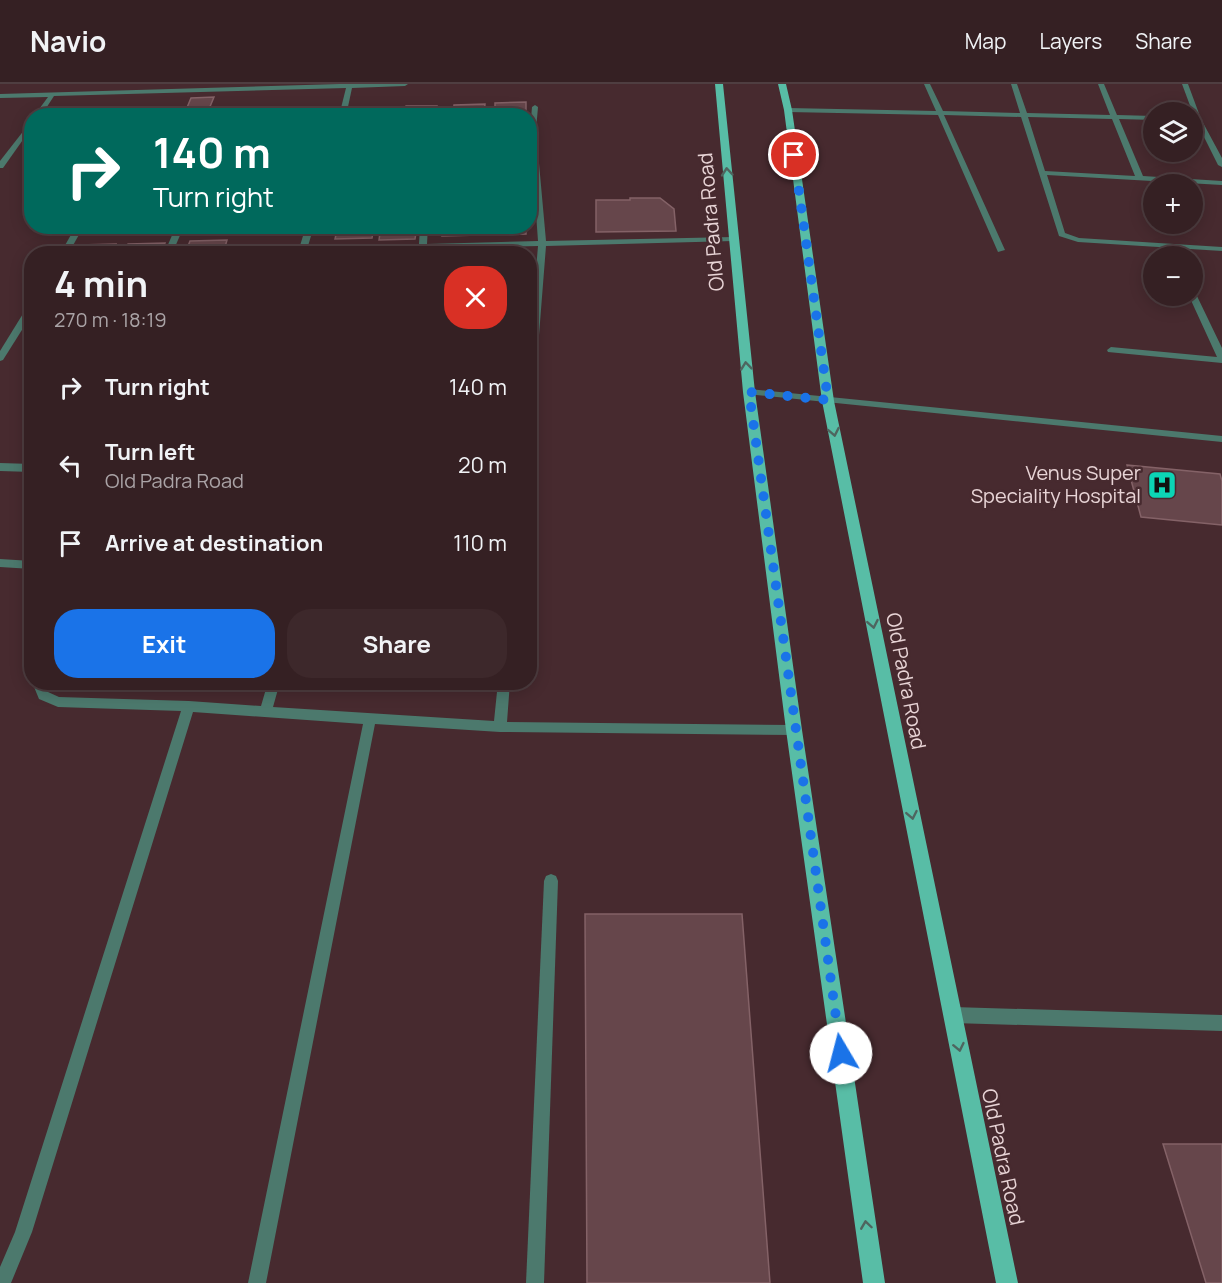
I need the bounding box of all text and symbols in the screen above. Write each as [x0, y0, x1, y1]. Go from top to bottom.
text: Navio [30, 22, 106, 60]
text: Map [965, 27, 1006, 55]
text: Layers [1039, 27, 1102, 55]
text: Share [1135, 27, 1192, 55]
map controls [1143, 102, 1203, 306]
button: layers [1143, 102, 1203, 162]
text: 140 m [153, 123, 271, 181]
pin [768, 129, 819, 180]
icon: right [54, 132, 132, 210]
icon: arrive [777, 138, 810, 171]
street label: Old Padra Road [691, 152, 730, 292]
one-way arrow [721, 168, 734, 177]
button: + [1143, 174, 1203, 234]
text: Turn right [153, 178, 274, 215]
button: − [1143, 246, 1203, 306]
text: 4 min [54, 259, 148, 308]
button: close [444, 266, 507, 329]
text: 270 m · 18:19 [54, 306, 167, 333]
one-way arrow [740, 362, 753, 371]
icon: right [54, 371, 87, 404]
text: Turn right [105, 372, 210, 402]
text: 140 m [449, 372, 507, 402]
one-way arrow [827, 427, 840, 437]
text: Turn left [105, 437, 195, 467]
icon: left [54, 449, 87, 482]
text: 20 m [458, 450, 507, 480]
place label: Venus Super Speciality Hospital [971, 459, 1141, 509]
text: Old Padra Road [105, 467, 244, 494]
hospital icon: Venus Super Speciality Hospital [1146, 469, 1178, 501]
icon: arrive [54, 527, 87, 560]
text: Arrive at destination [105, 528, 323, 558]
text: 110 m [453, 528, 507, 558]
button: Exit [54, 609, 275, 678]
button: Share [287, 609, 507, 678]
street label: Old Padra Road [880, 610, 933, 752]
one-way arrow [866, 618, 879, 628]
one-way arrow [905, 809, 918, 819]
position arrow [809, 1021, 873, 1085]
one-way arrow [952, 1042, 965, 1052]
street label: Old Padra Road [976, 1086, 1031, 1228]
one-way arrow [860, 1220, 872, 1230]

